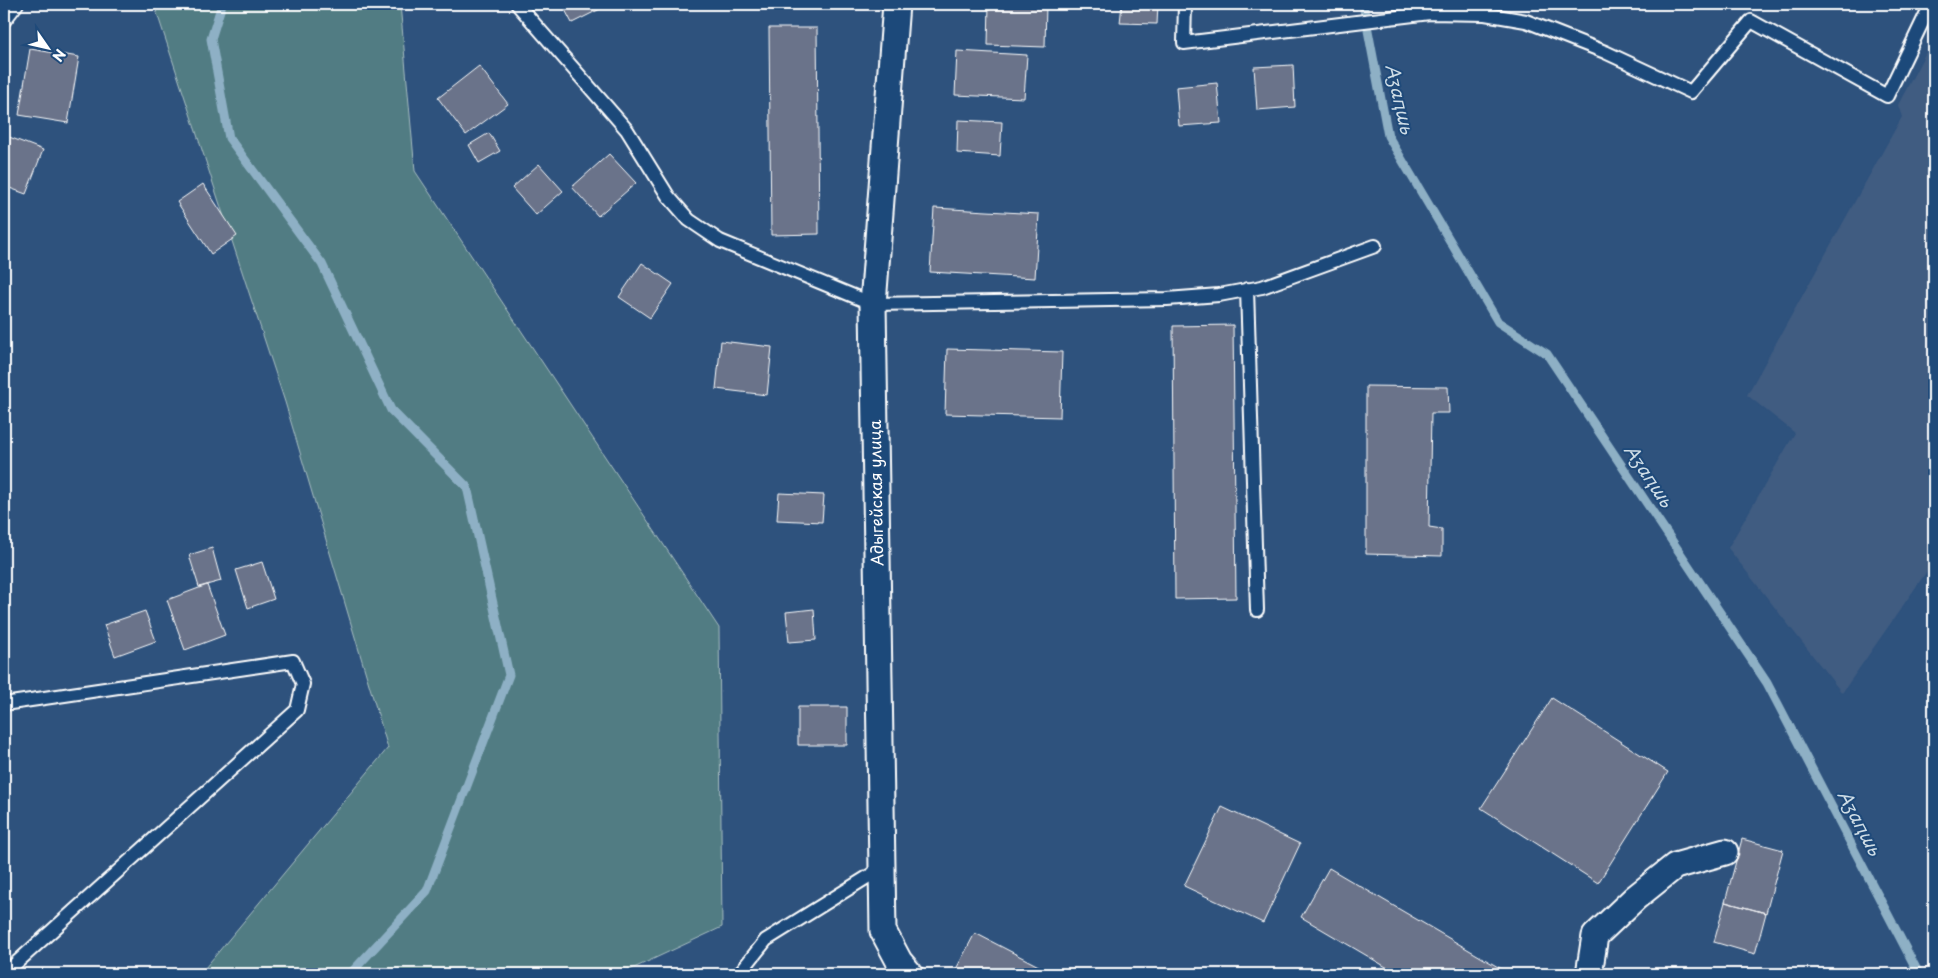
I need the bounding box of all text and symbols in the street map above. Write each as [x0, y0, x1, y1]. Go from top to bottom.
north arrow [22, 22, 72, 72]
text: N [47, 45, 71, 66]
water label: Аӡаԥшь [1379, 61, 1422, 137]
street label: Адыгейская улица [862, 420, 888, 566]
water label: Аӡаԥшь [1618, 438, 1681, 513]
water label: Аӡаԥшь [1832, 785, 1889, 861]

